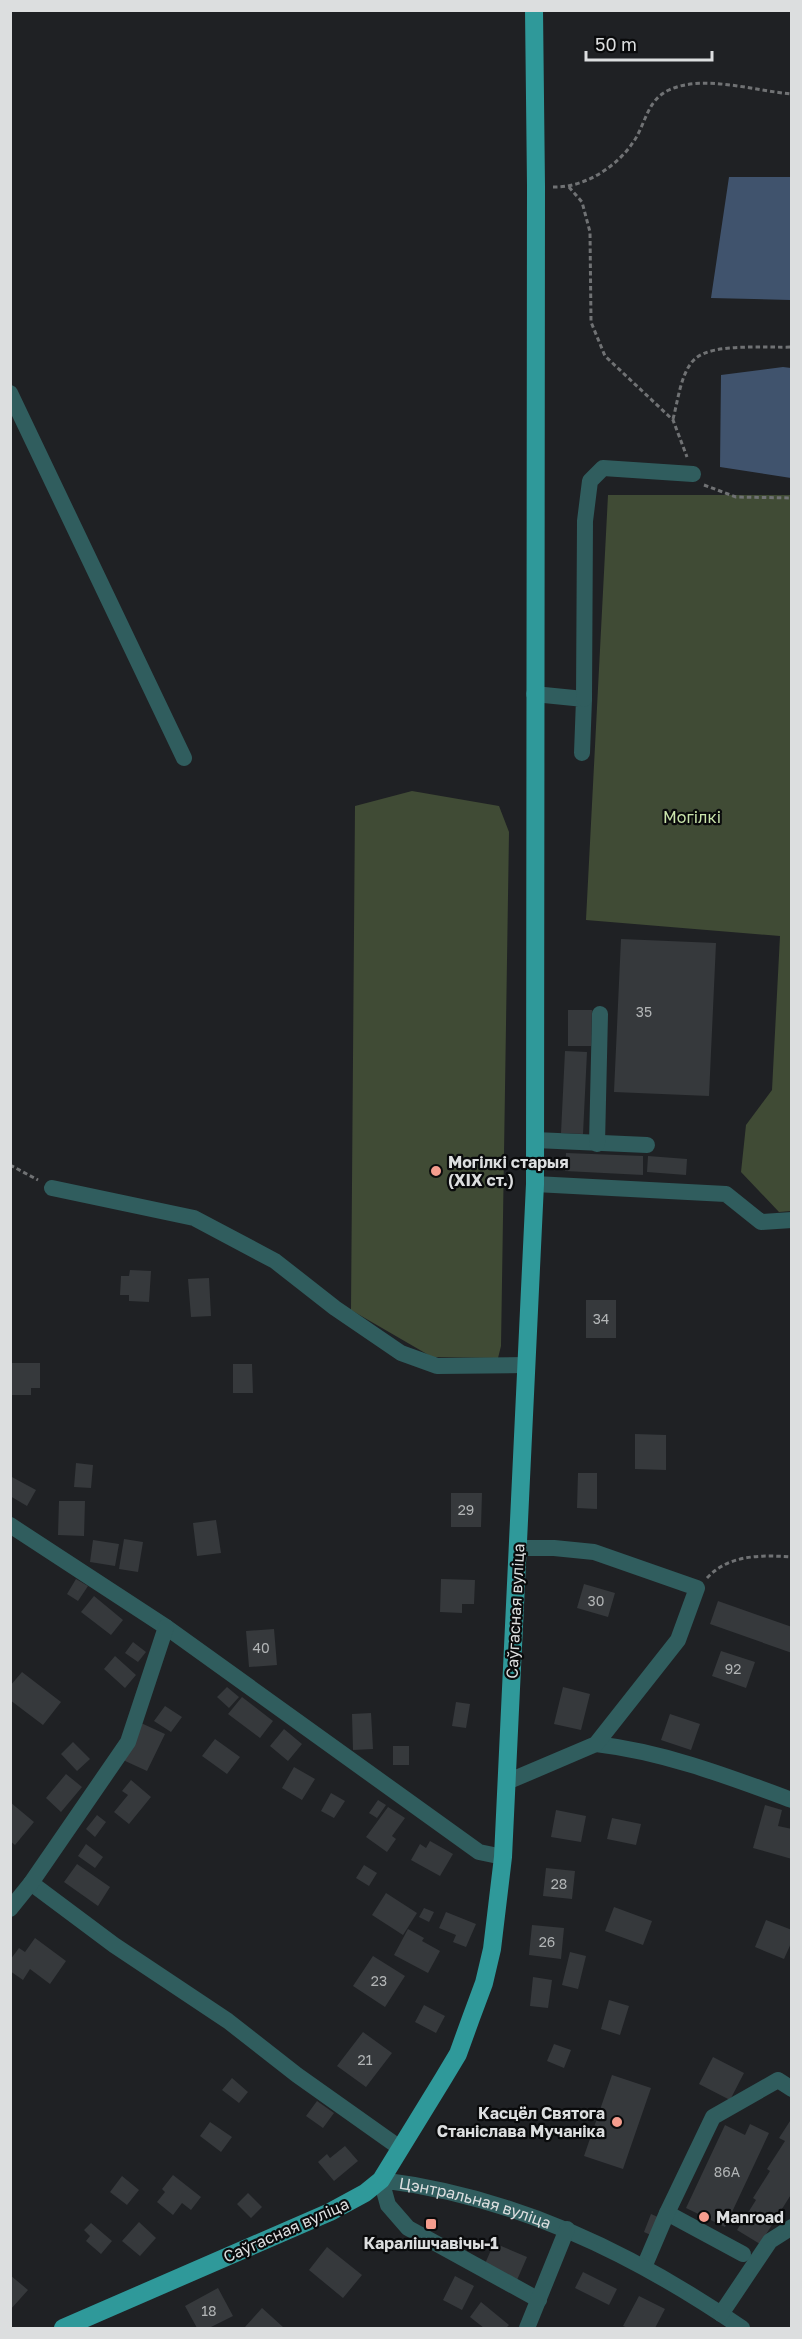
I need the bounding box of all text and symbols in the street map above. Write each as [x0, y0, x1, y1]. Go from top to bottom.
scale bar [586, 24, 712, 62]
text: 50 m [595, 33, 637, 55]
park label: Могілкі [663, 807, 721, 827]
house number: 35 [636, 1003, 652, 1020]
place label: Могілкі старыя (XIX ст.) [448, 1152, 569, 1190]
marker: Могілкі старыя (XIX ст.) [429, 1164, 443, 1178]
house number: 34 [593, 1310, 609, 1327]
house number: 29 [458, 1501, 474, 1518]
street label: Саўгасная вуліца [501, 1543, 529, 1679]
house number: 30 [588, 1592, 604, 1609]
house number: 40 [252, 1639, 270, 1656]
house number: 92 [725, 1660, 741, 1677]
house number: 28 [551, 1875, 567, 1892]
house number: 26 [539, 1933, 555, 1950]
house number: 23 [371, 1972, 387, 1989]
house number: 21 [358, 2051, 373, 2068]
place label: Касцёл Святога Станіслава Мучаніка [437, 2103, 605, 2141]
marker: Касцёл Святога Станіслава Мучаніка [610, 2115, 624, 2129]
house number: 86А [714, 2163, 741, 2180]
street label: Цэнтральная вуліца [398, 2173, 554, 2233]
street label: Саўгасная вуліца [220, 2193, 352, 2267]
place label: Manroad [716, 2207, 784, 2227]
marker: Manroad [697, 2210, 711, 2224]
marker: Каралішчавічы-1 [424, 2217, 438, 2231]
place label: Каралішчавічы-1 [363, 2233, 499, 2253]
house number: 18 [201, 2302, 217, 2319]

